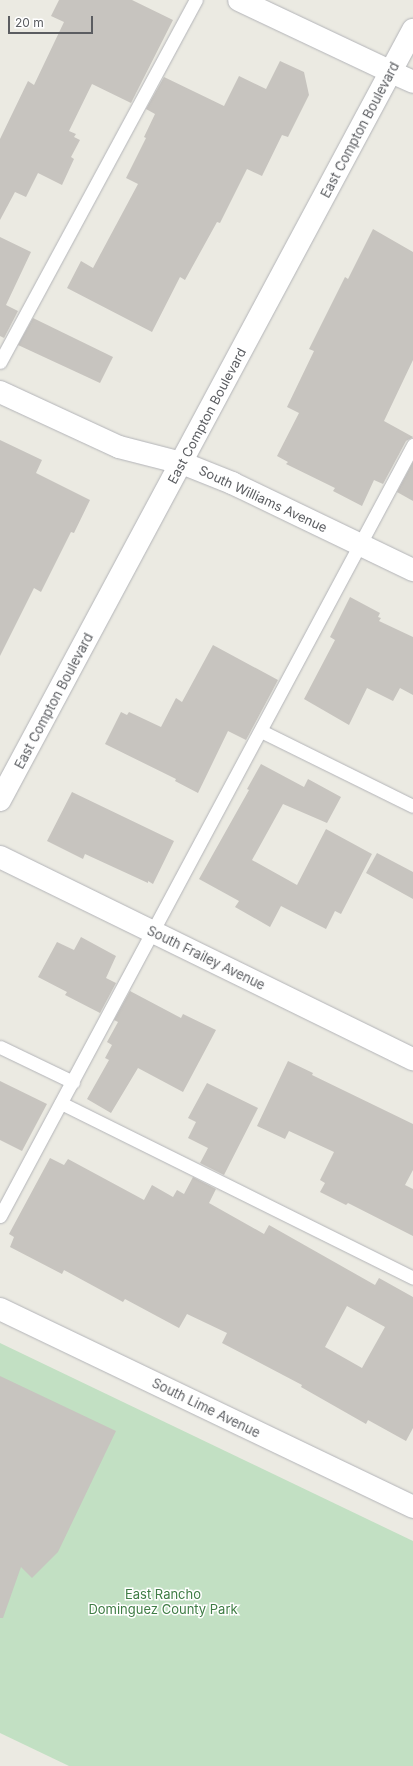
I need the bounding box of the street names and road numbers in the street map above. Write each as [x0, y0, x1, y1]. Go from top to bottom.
street label: East Compton Boulevard [318, 59, 402, 201]
street label: East Compton Boulevard [165, 345, 249, 487]
street label: South Williams Avenue [196, 462, 330, 536]
street label: East Compton Boulevard [12, 630, 96, 772]
street label: South Frailey Avenue [145, 923, 267, 993]
street label: South Lime Avenue [149, 1375, 263, 1441]

